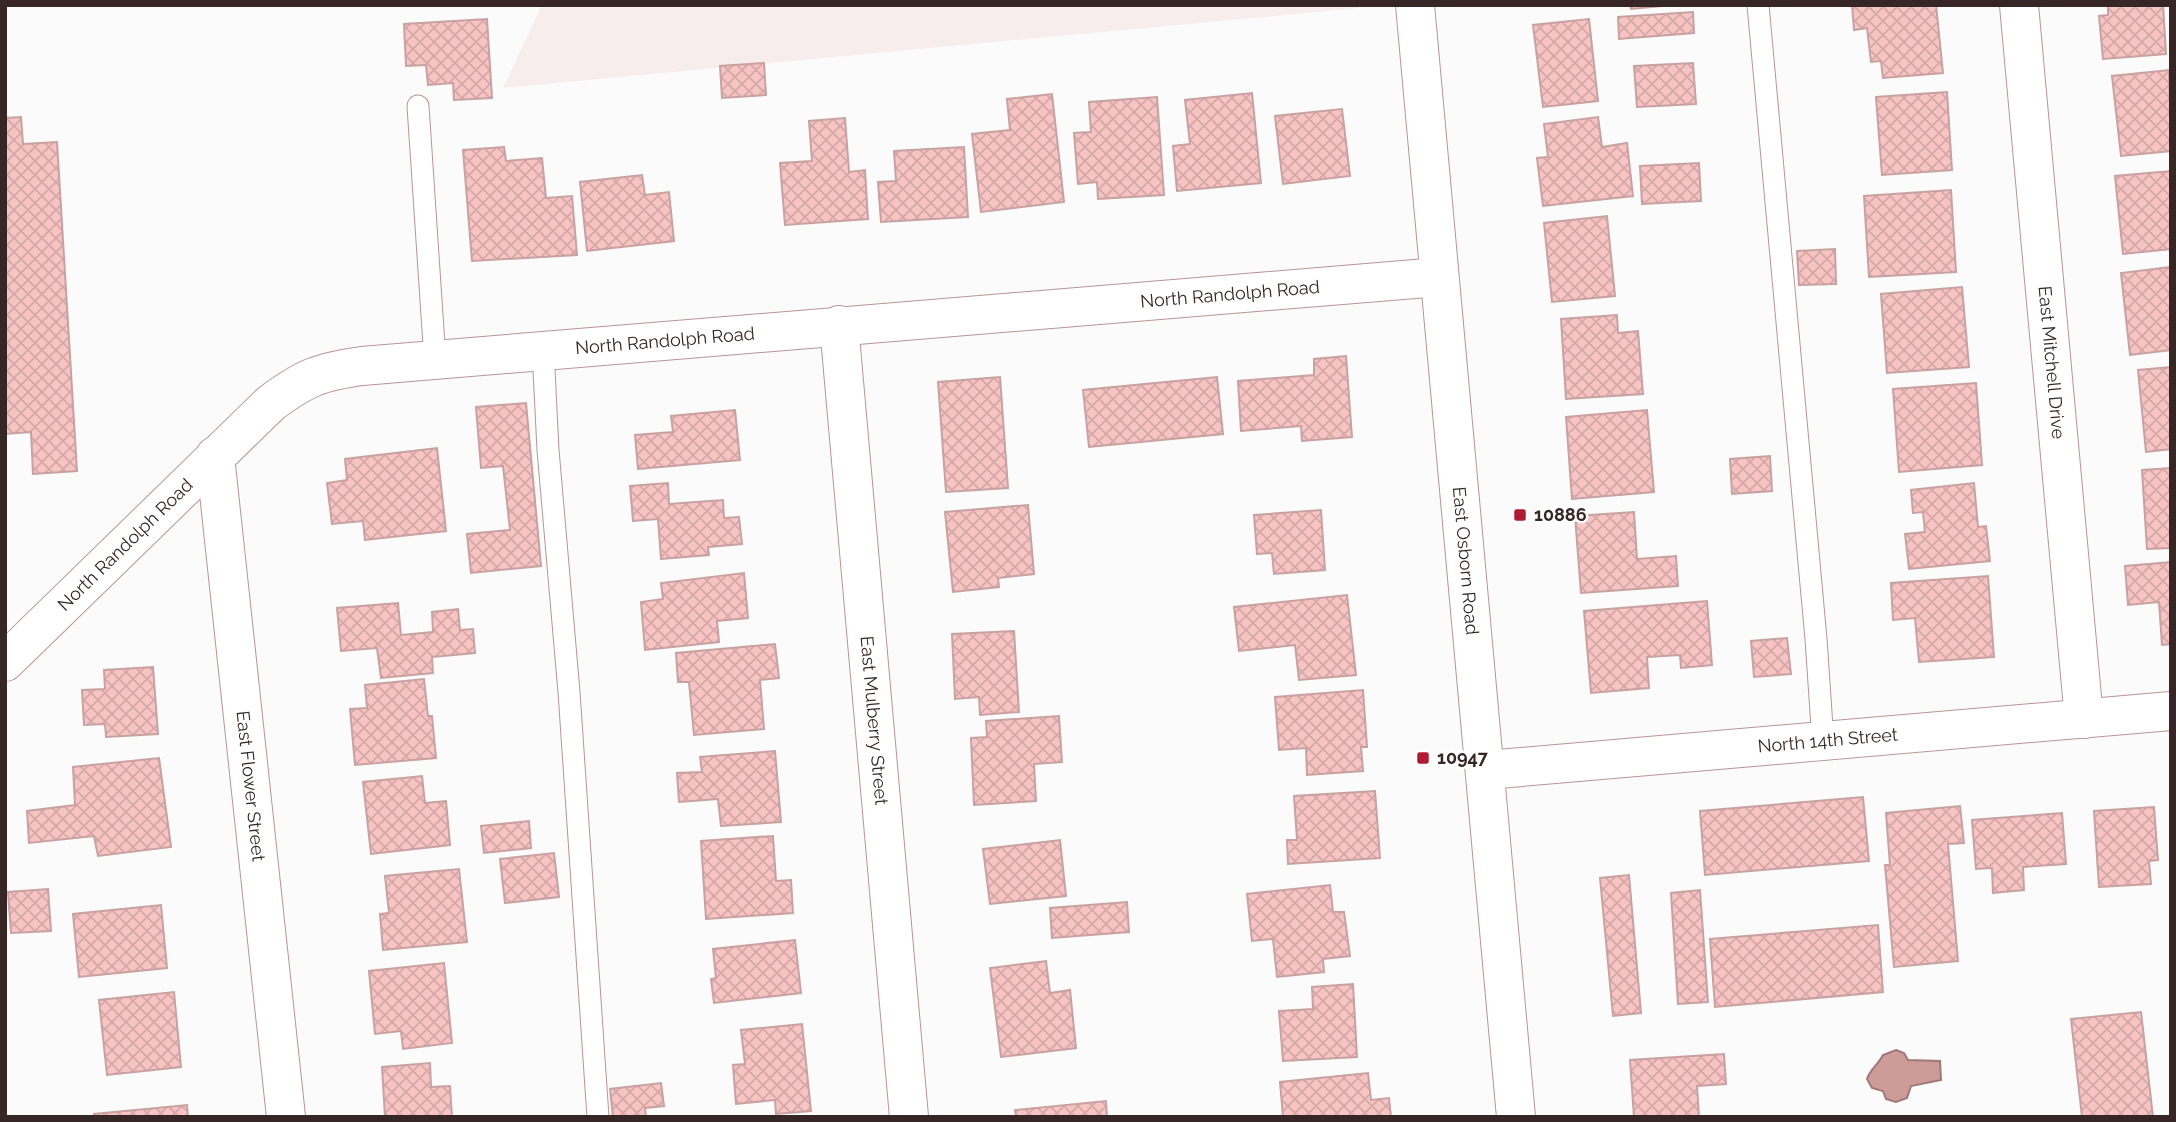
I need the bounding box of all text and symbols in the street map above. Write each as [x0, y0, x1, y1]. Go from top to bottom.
street label: North Randolph Road [1139, 276, 1321, 312]
street label: East Mitchell Drive [2035, 285, 2069, 440]
street label: North Randolph Road [574, 323, 756, 358]
street label: North Randolph Road [53, 474, 197, 615]
street label: East Osborn Road [1449, 486, 1483, 636]
place label: 10886 [1534, 504, 1587, 525]
marker: 10886 [1512, 507, 1528, 523]
street label: East Mulberry Street [857, 635, 892, 806]
street label: East Flower Street [232, 710, 269, 862]
street label: North 14th Street [1757, 724, 1899, 757]
place label: 10947 [1437, 747, 1489, 768]
marker: 10947 [1415, 750, 1431, 766]

